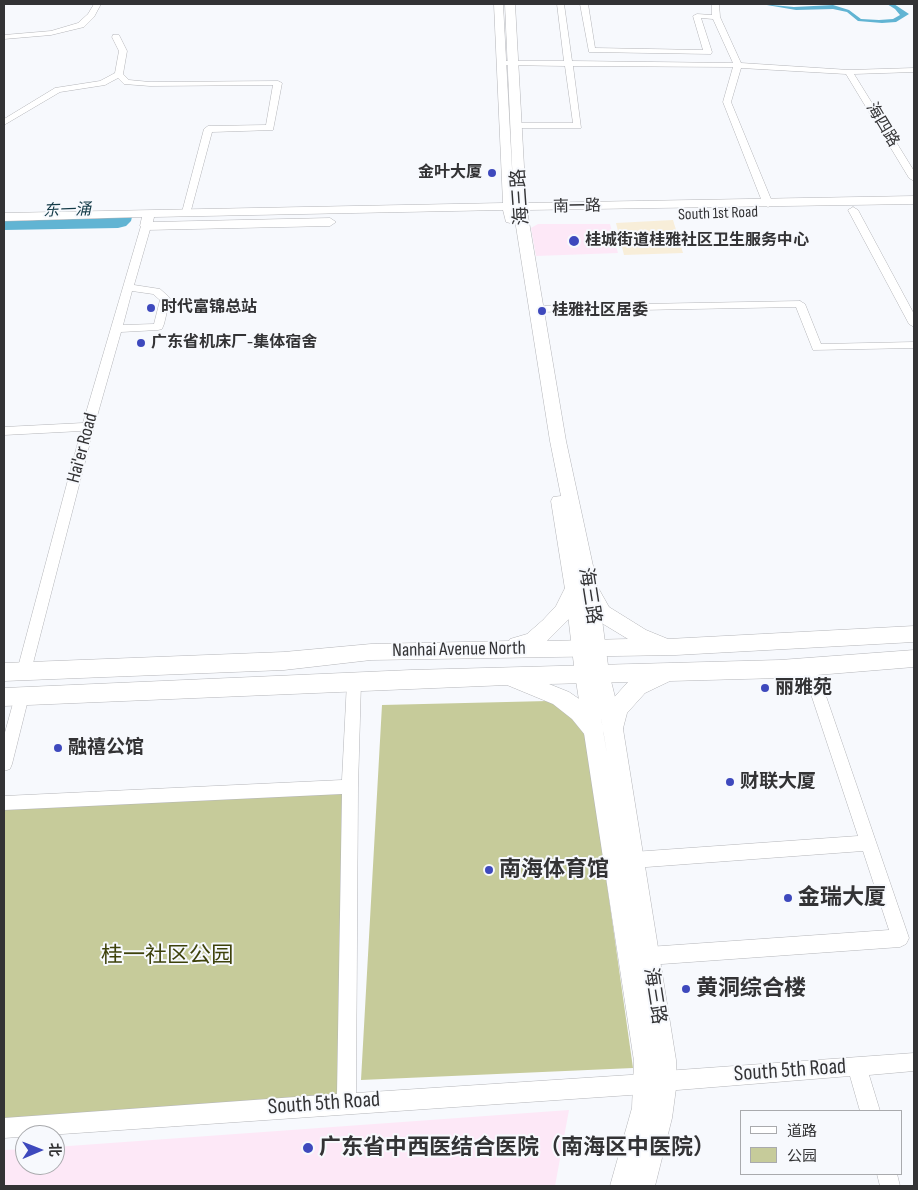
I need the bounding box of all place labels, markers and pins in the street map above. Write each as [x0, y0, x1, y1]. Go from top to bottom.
place label: 金叶大厦 [418, 163, 482, 183]
marker: 金叶大厦 [486, 167, 498, 179]
place label: 桂城街道桂雅社区卫生服务中心 [585, 231, 809, 251]
marker: 桂城街道桂雅社区卫生服务中心 [567, 234, 581, 248]
place label: 时代富锦总站 [161, 298, 257, 318]
place label: 桂雅社区居委 [552, 301, 648, 321]
marker: 时代富锦总站 [145, 302, 157, 314]
marker: 桂雅社区居委 [536, 305, 548, 317]
place label: 广东省机床厂-集体宿舍 [151, 333, 317, 353]
marker: 广东省机床厂-集体宿舍 [135, 337, 147, 349]
place label: 丽雅苑 [775, 677, 832, 699]
marker: 丽雅苑 [759, 682, 771, 694]
place label: 融禧公馆 [68, 737, 144, 759]
marker: 融禧公馆 [52, 742, 64, 754]
place label: 财联大厦 [740, 771, 816, 793]
marker: 财联大厦 [724, 776, 736, 788]
place label: 南海体育馆 [499, 857, 609, 883]
marker: 南海体育馆 [483, 864, 495, 876]
place label: 金瑞大厦 [798, 885, 886, 911]
marker: 金瑞大厦 [782, 892, 794, 904]
place label: 黄洞综合楼 [696, 976, 806, 1002]
marker: 黄洞综合楼 [680, 983, 692, 995]
place label: 广东省中西医结合医院（南海区中医院） [319, 1135, 715, 1161]
marker: 广东省中西医结合医院（南海区中医院） [301, 1141, 315, 1155]

